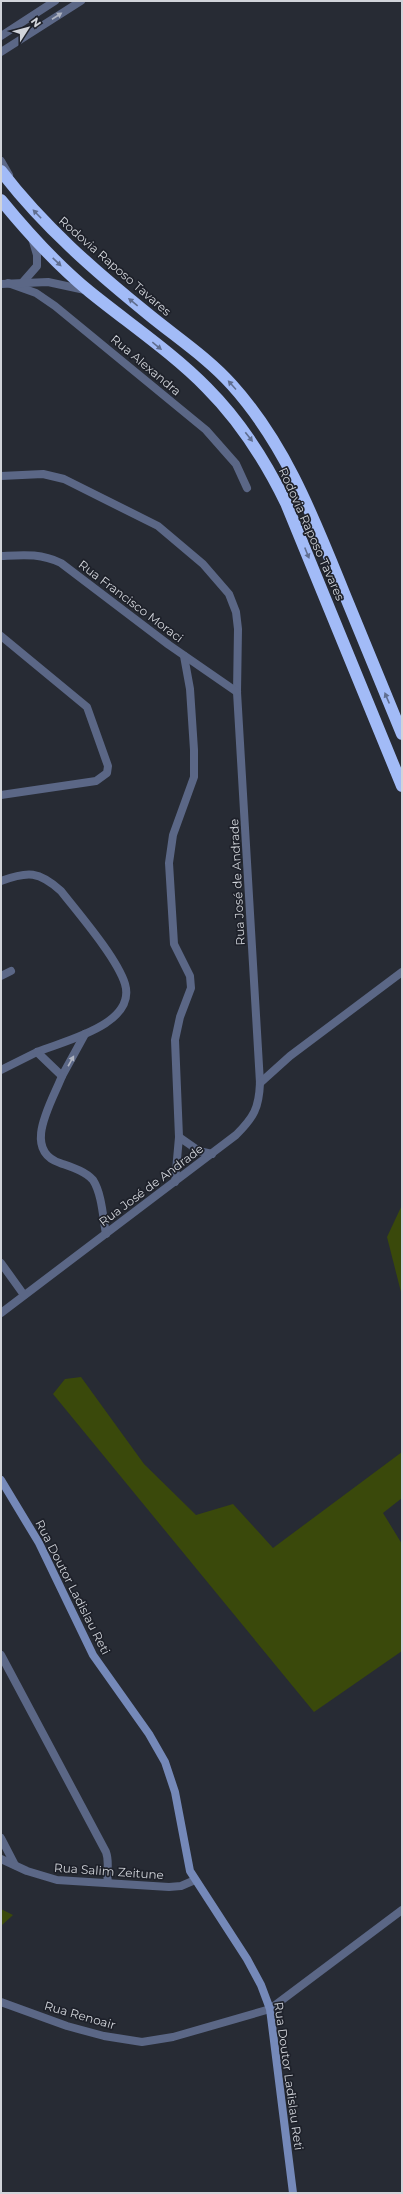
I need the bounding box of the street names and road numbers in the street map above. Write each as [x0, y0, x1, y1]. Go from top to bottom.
street label: Rodovia Raposo Tavares [56, 213, 174, 319]
street label: Rua Alexandra [108, 331, 184, 399]
street label: Rodovia Raposo Tavares [276, 465, 348, 603]
street label: Rua Francisco Moraci [76, 557, 186, 645]
street label: Rua José de Andrade [226, 818, 248, 946]
street label: Rua José de Andrade [96, 1141, 206, 1229]
street label: Rua Doutor Ladislau Reti [32, 1517, 114, 1657]
street label: Rua Salim Zeitune [54, 1860, 164, 1882]
street label: Rua Renoair [43, 1998, 118, 2032]
street label: Rua Doutor Ladislau Reti [271, 2001, 307, 2151]

